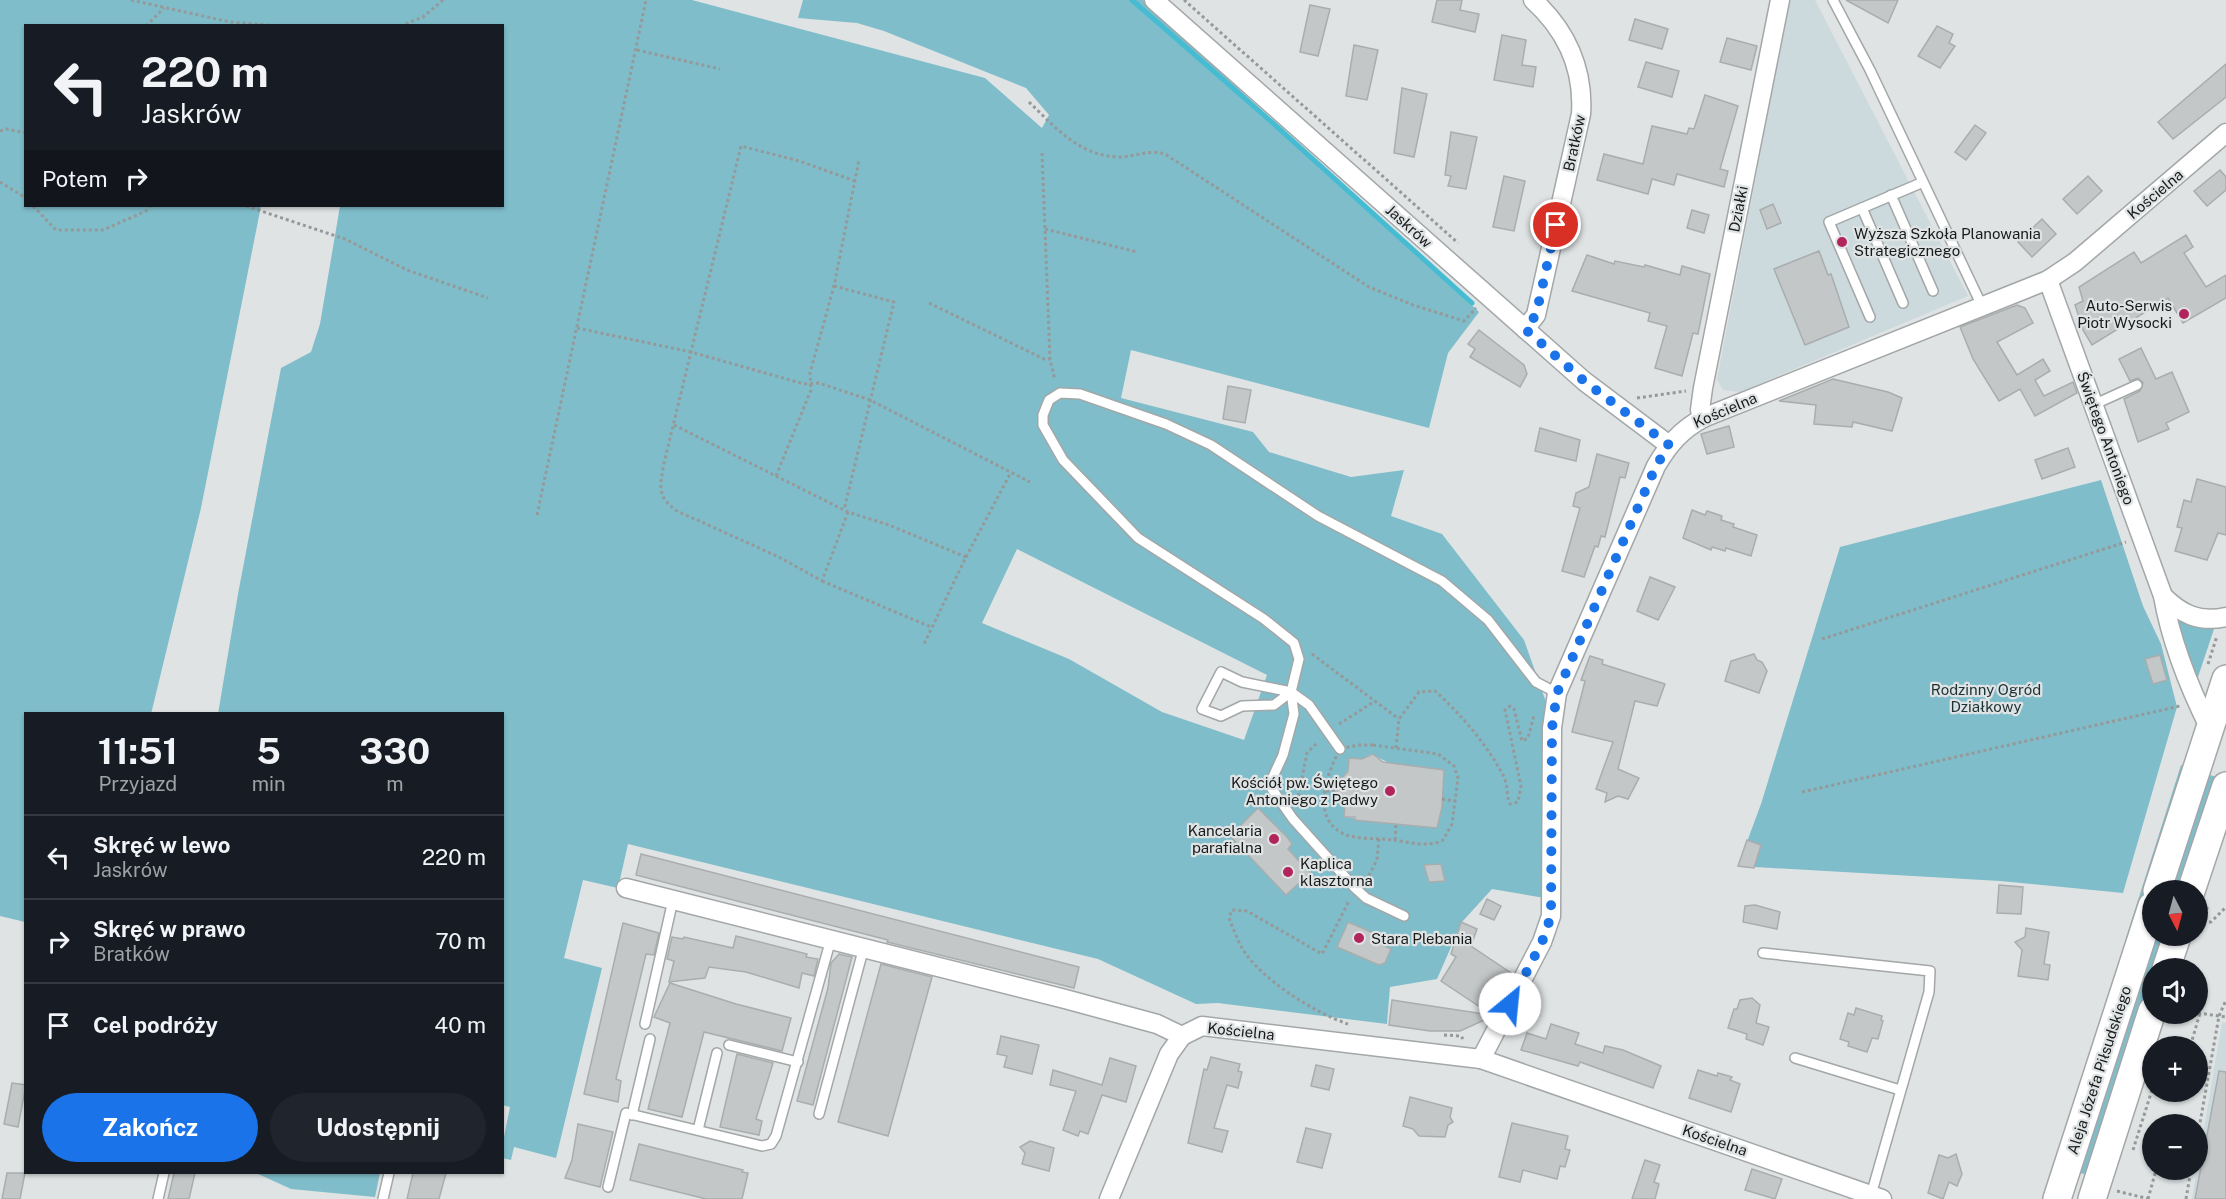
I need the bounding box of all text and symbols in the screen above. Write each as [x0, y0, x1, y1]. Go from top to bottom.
text: 220 m [141, 47, 269, 96]
icon: left [42, 48, 120, 126]
text: Jaskrów [141, 97, 242, 129]
street label: Bratków [1560, 113, 1588, 173]
icon: right [120, 162, 153, 195]
text: Potem [42, 166, 108, 192]
street label: Kościelna [2124, 166, 2186, 222]
street label: Działki [1725, 184, 1751, 234]
pin [1530, 199, 1581, 250]
street label: Jaskrów [1383, 201, 1436, 251]
icon: arrive [1539, 208, 1572, 241]
place label: Wyższa Szkoła Planowania Strategicznego [1854, 225, 2041, 259]
marker: Wyższa Szkoła Planowania Strategicznego [1835, 235, 1849, 249]
place label: Auto-Serwis Piotr Wysocki [2077, 297, 2172, 331]
marker: Auto-Serwis Piotr Wysocki [2177, 307, 2191, 321]
street label: Świętego Antoniego [2074, 369, 2139, 507]
street label: Kościelna [1691, 389, 1759, 431]
park label: Rodzinny Ogród Działkowy [1931, 681, 2041, 715]
text: 11:51 [98, 730, 178, 772]
text: 5 [257, 730, 281, 772]
text: 330 [359, 730, 430, 772]
text: Przyjazd [99, 772, 177, 796]
text: min [252, 772, 286, 796]
text: m [386, 772, 403, 796]
place label: Kościół pw. Świętego Antoniego z Padwy [1231, 773, 1378, 808]
marker: Kościół pw. Świętego Antoniego z Padwy [1383, 784, 1397, 798]
place label: Kancelaria parafialna [1188, 822, 1262, 856]
text: Skręć w lewo [93, 832, 230, 858]
marker: Kancelaria parafialna [1267, 832, 1281, 846]
icon: left [42, 841, 75, 874]
text: 220 m [422, 844, 486, 870]
place label: Kaplica klasztorna [1300, 855, 1373, 889]
text: Jaskrów [93, 858, 168, 882]
marker: Kaplica klasztorna [1281, 865, 1295, 879]
north arrow [2142, 880, 2208, 946]
map controls [2142, 880, 2208, 1180]
text: Skręć w prawo [93, 916, 246, 942]
icon: right [42, 925, 75, 958]
text: 70 m [435, 928, 486, 954]
place label: Stara Plebania [1371, 930, 1472, 947]
marker: Stara Plebania [1352, 931, 1366, 945]
text: Bratków [93, 942, 170, 966]
button: sound [2142, 958, 2208, 1024]
position arrow [1478, 972, 1542, 1036]
street label: Aleja Józefa Piłsudskiego [2064, 984, 2134, 1156]
icon: arrive [42, 1009, 75, 1042]
text: Cel podróży [93, 1012, 218, 1038]
text: 40 m [434, 1012, 486, 1038]
street label: Kościelna [1207, 1019, 1275, 1043]
button: + [2142, 1036, 2208, 1102]
button: Zakończ [42, 1093, 258, 1162]
button: Udostępnij [270, 1093, 486, 1162]
button: − [2142, 1114, 2208, 1180]
street label: Kościelna [1680, 1121, 1750, 1159]

